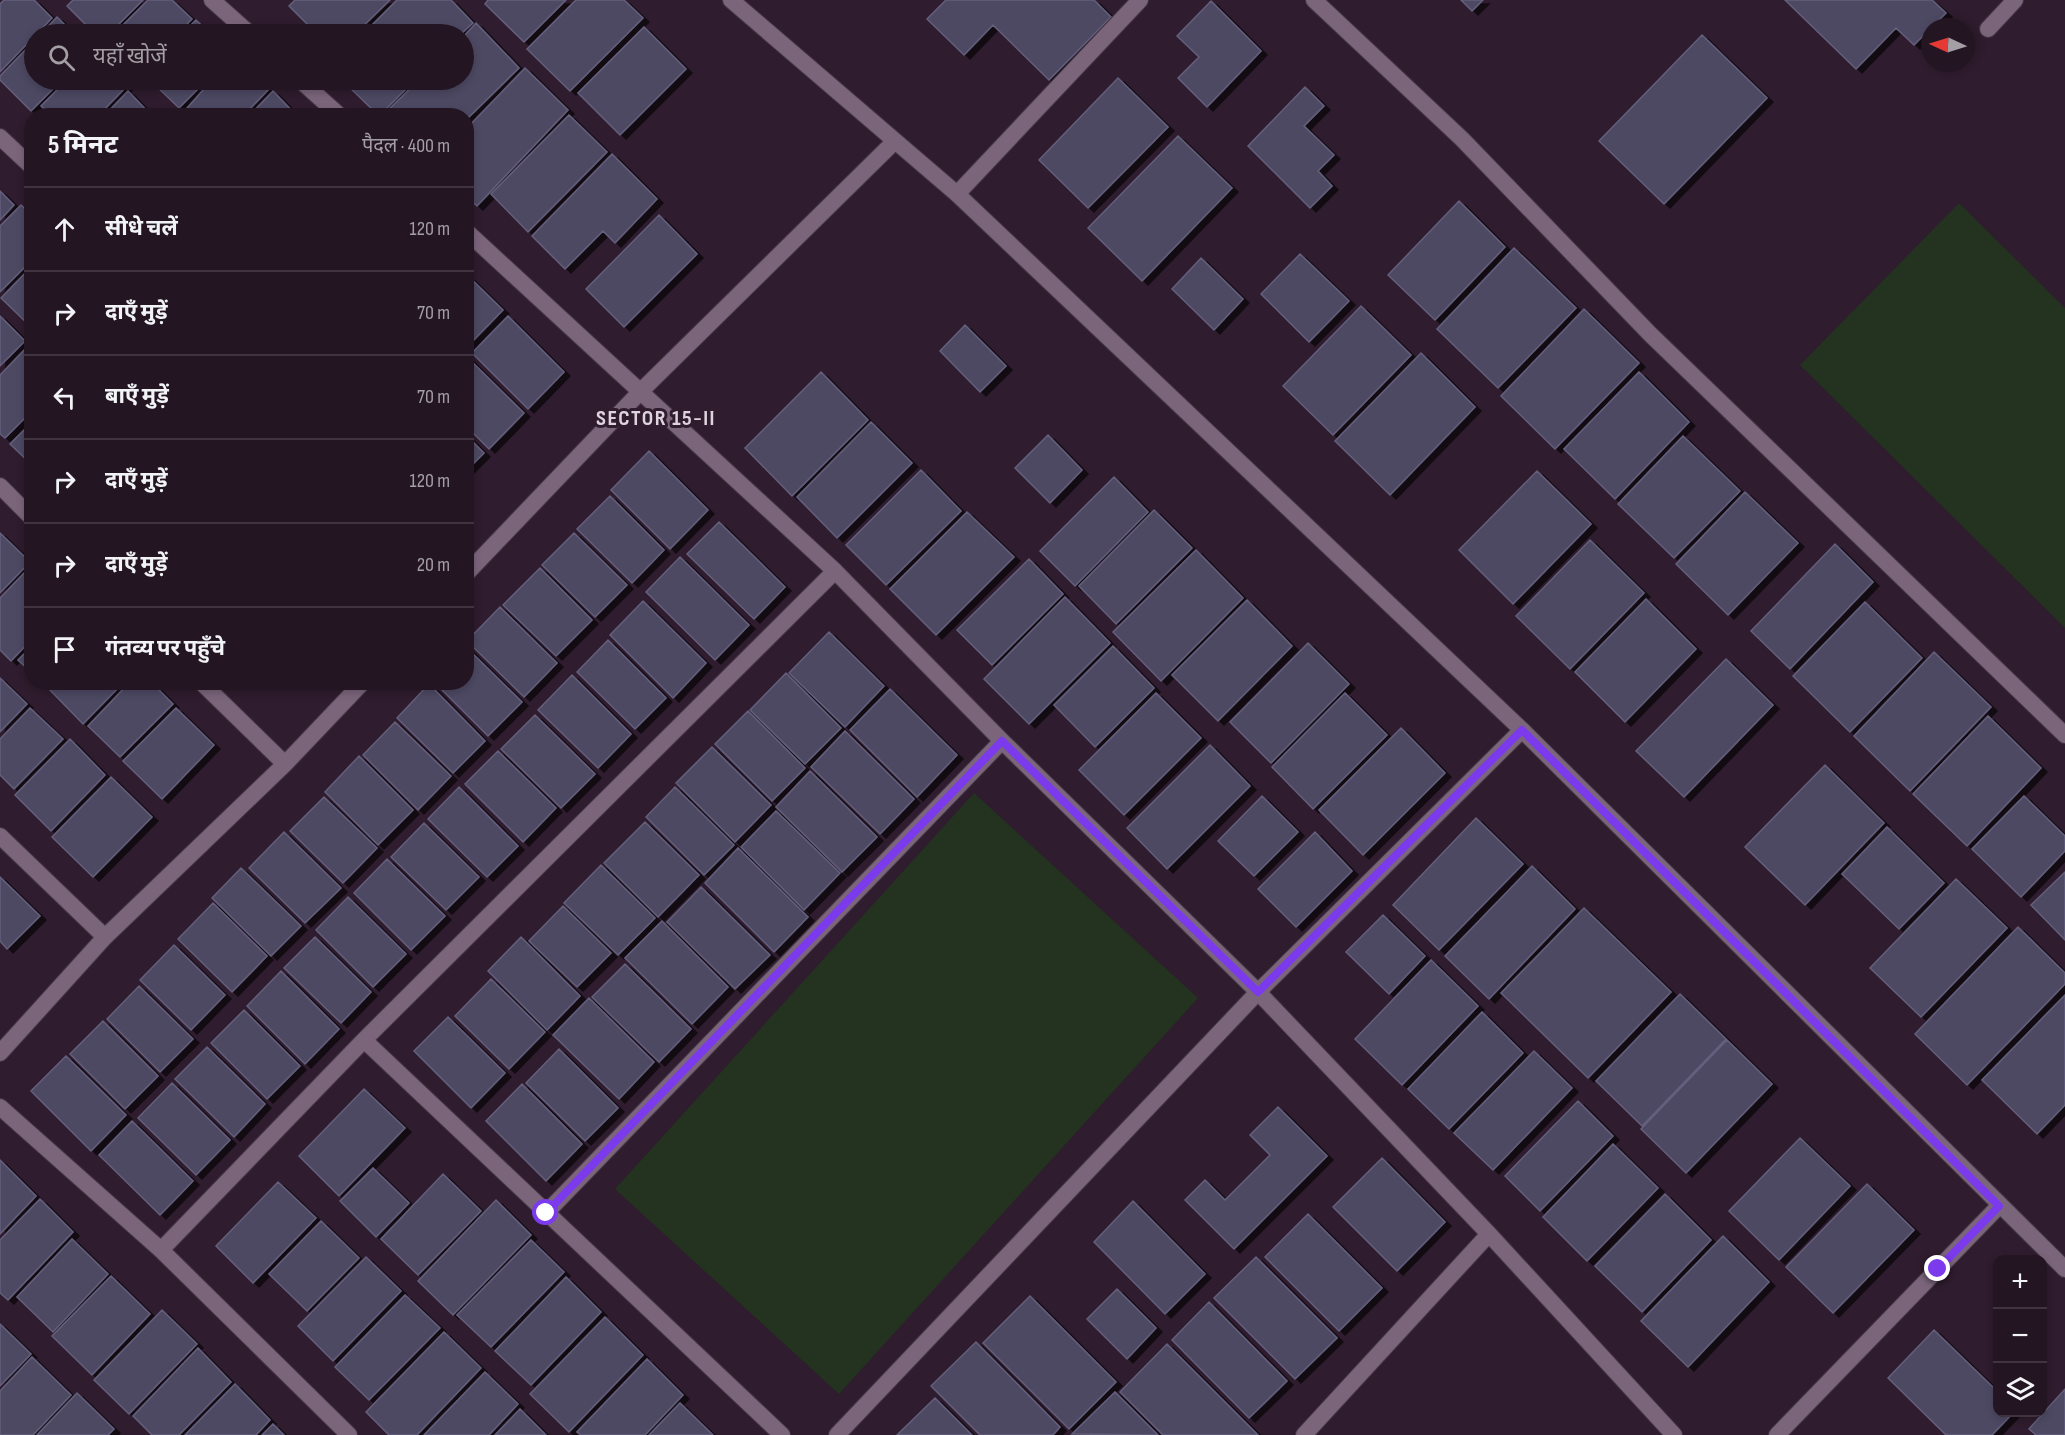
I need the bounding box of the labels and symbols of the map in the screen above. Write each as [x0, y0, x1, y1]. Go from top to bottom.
north arrow [1921, 18, 1975, 72]
district label: SECTOR 15-II [596, 405, 716, 432]
route start [532, 1199, 558, 1225]
route end [1924, 1255, 1950, 1281]

